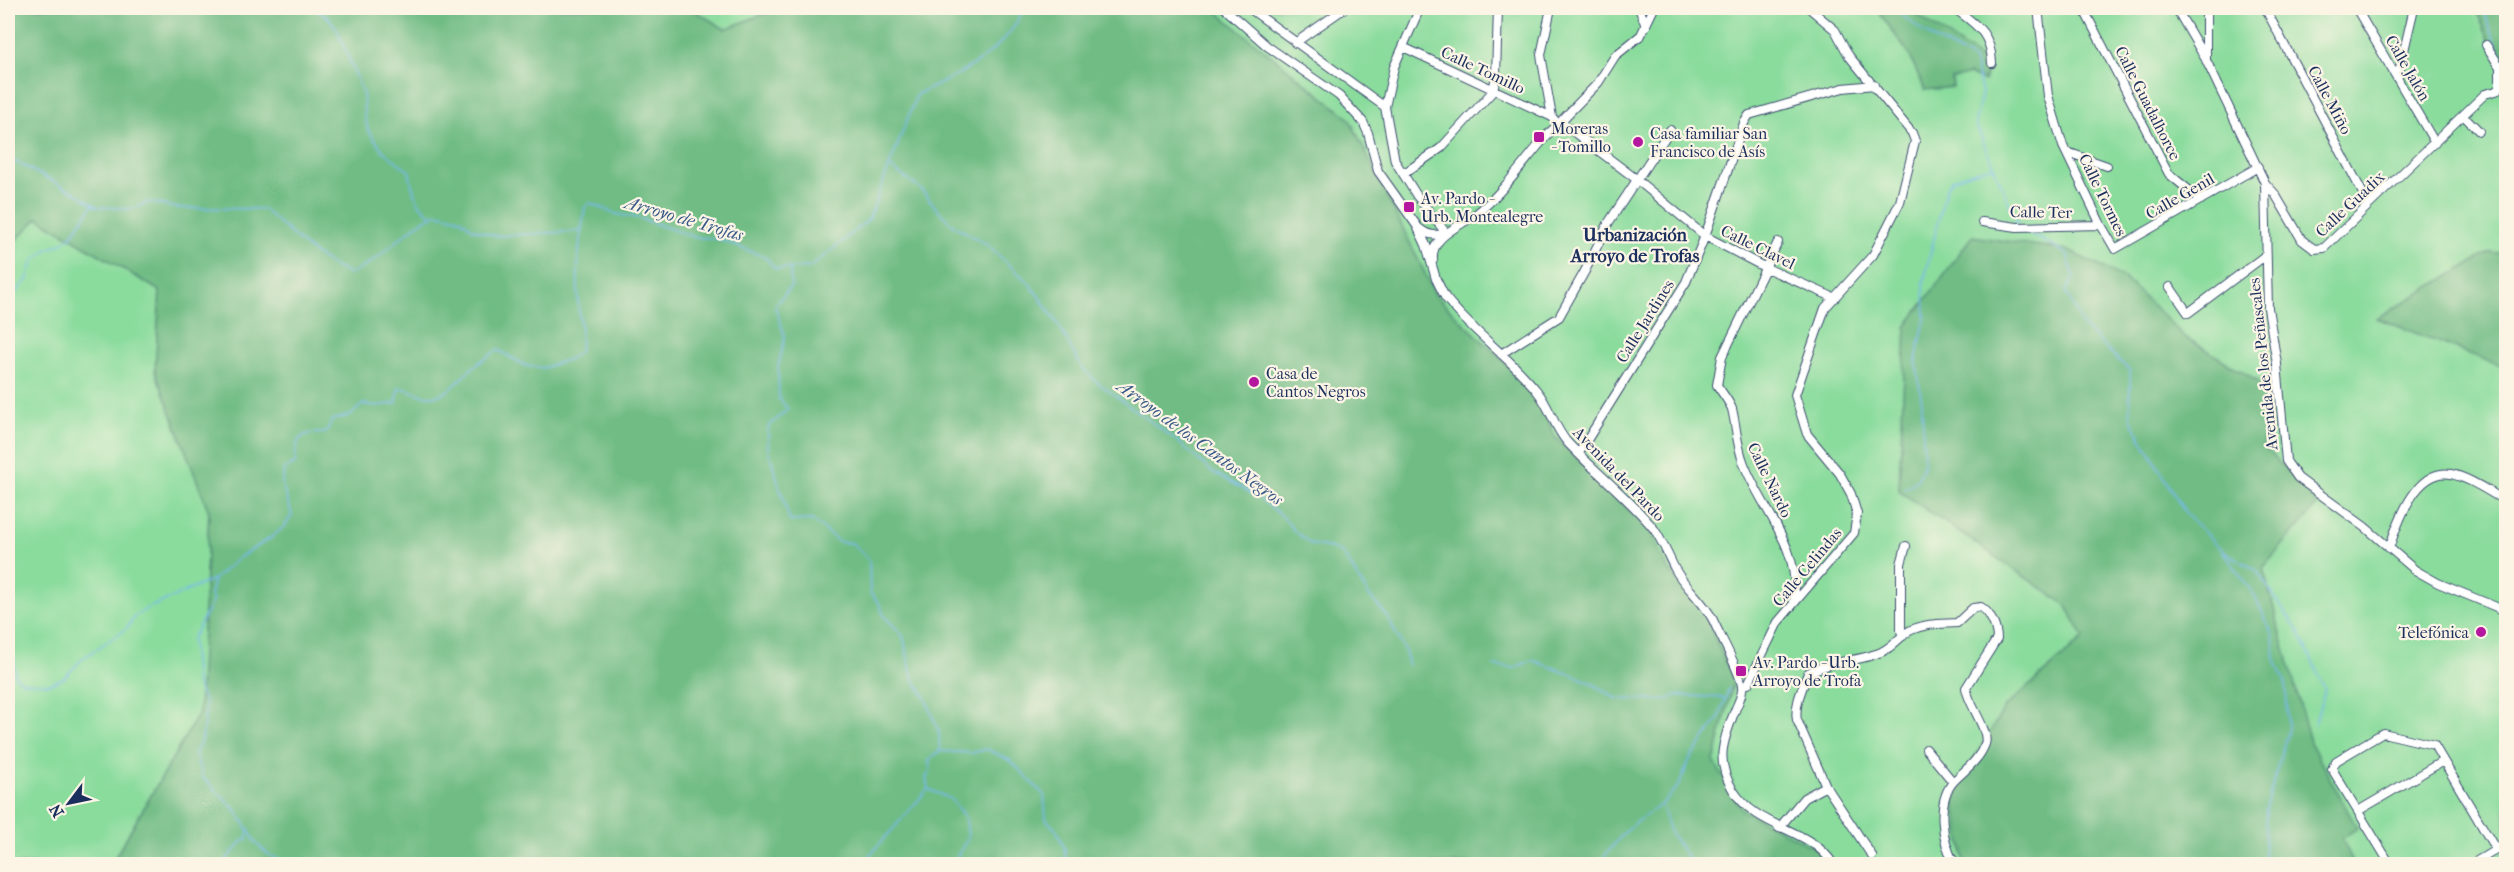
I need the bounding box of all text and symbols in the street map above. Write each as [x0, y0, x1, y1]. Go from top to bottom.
street label: Calle Jalón [2382, 32, 2435, 105]
street label: Calle Tomillo [1438, 42, 1528, 98]
street label: Calle Guadalhorce [2111, 43, 2185, 163]
street label: Calle Miño [2304, 62, 2356, 138]
place label: Moreras - Tomillo [1551, 119, 1611, 156]
place label: Casa familiar San Francisco de Asís [1650, 124, 1768, 161]
marker: Moreras - Tomillo [1532, 130, 1546, 144]
marker: Casa familiar San Francisco de Asís [1631, 135, 1645, 149]
street label: Calle Tormes [2075, 151, 2131, 239]
street label: Calle Guadix [2311, 167, 2389, 241]
street label: Calle Genil [2142, 169, 2218, 223]
place label: Av. Pardo - Urb. Montealegre [1420, 189, 1543, 226]
water label: Arroyo de Trofas [621, 192, 746, 246]
marker: Av. Pardo - Urb. Montealegre [1402, 200, 1416, 214]
street label: Calle Ter [2010, 202, 2073, 222]
street label: Calle Clavel [1718, 221, 1799, 273]
district label: Urbanización Arroyo de Trofas [1570, 225, 1700, 267]
street label: Calle Jardines [1612, 276, 1678, 366]
street label: Avenida de los Peñascales [2244, 277, 2282, 452]
place label: Casa de Cantos Negros [1266, 364, 1366, 401]
water label: Arroyo de los Cantos Negros [1112, 375, 1287, 510]
marker: Casa de Cantos Negros [1247, 375, 1261, 389]
street label: Avenida del Pardo [1568, 422, 1669, 525]
street label: Calle Nardo [1744, 439, 1796, 521]
street label: Calle Celindas [1768, 524, 1846, 610]
place label: Telefónica [2398, 623, 2470, 642]
marker: Telefónica [2474, 625, 2488, 639]
place label: Av. Pardo - Urb. Arroyo de Trofa [1752, 653, 1862, 690]
marker: Av. Pardo - Urb. Arroyo de Trofa [1734, 664, 1748, 678]
north arrow [39, 773, 99, 833]
text: N [45, 800, 68, 821]

